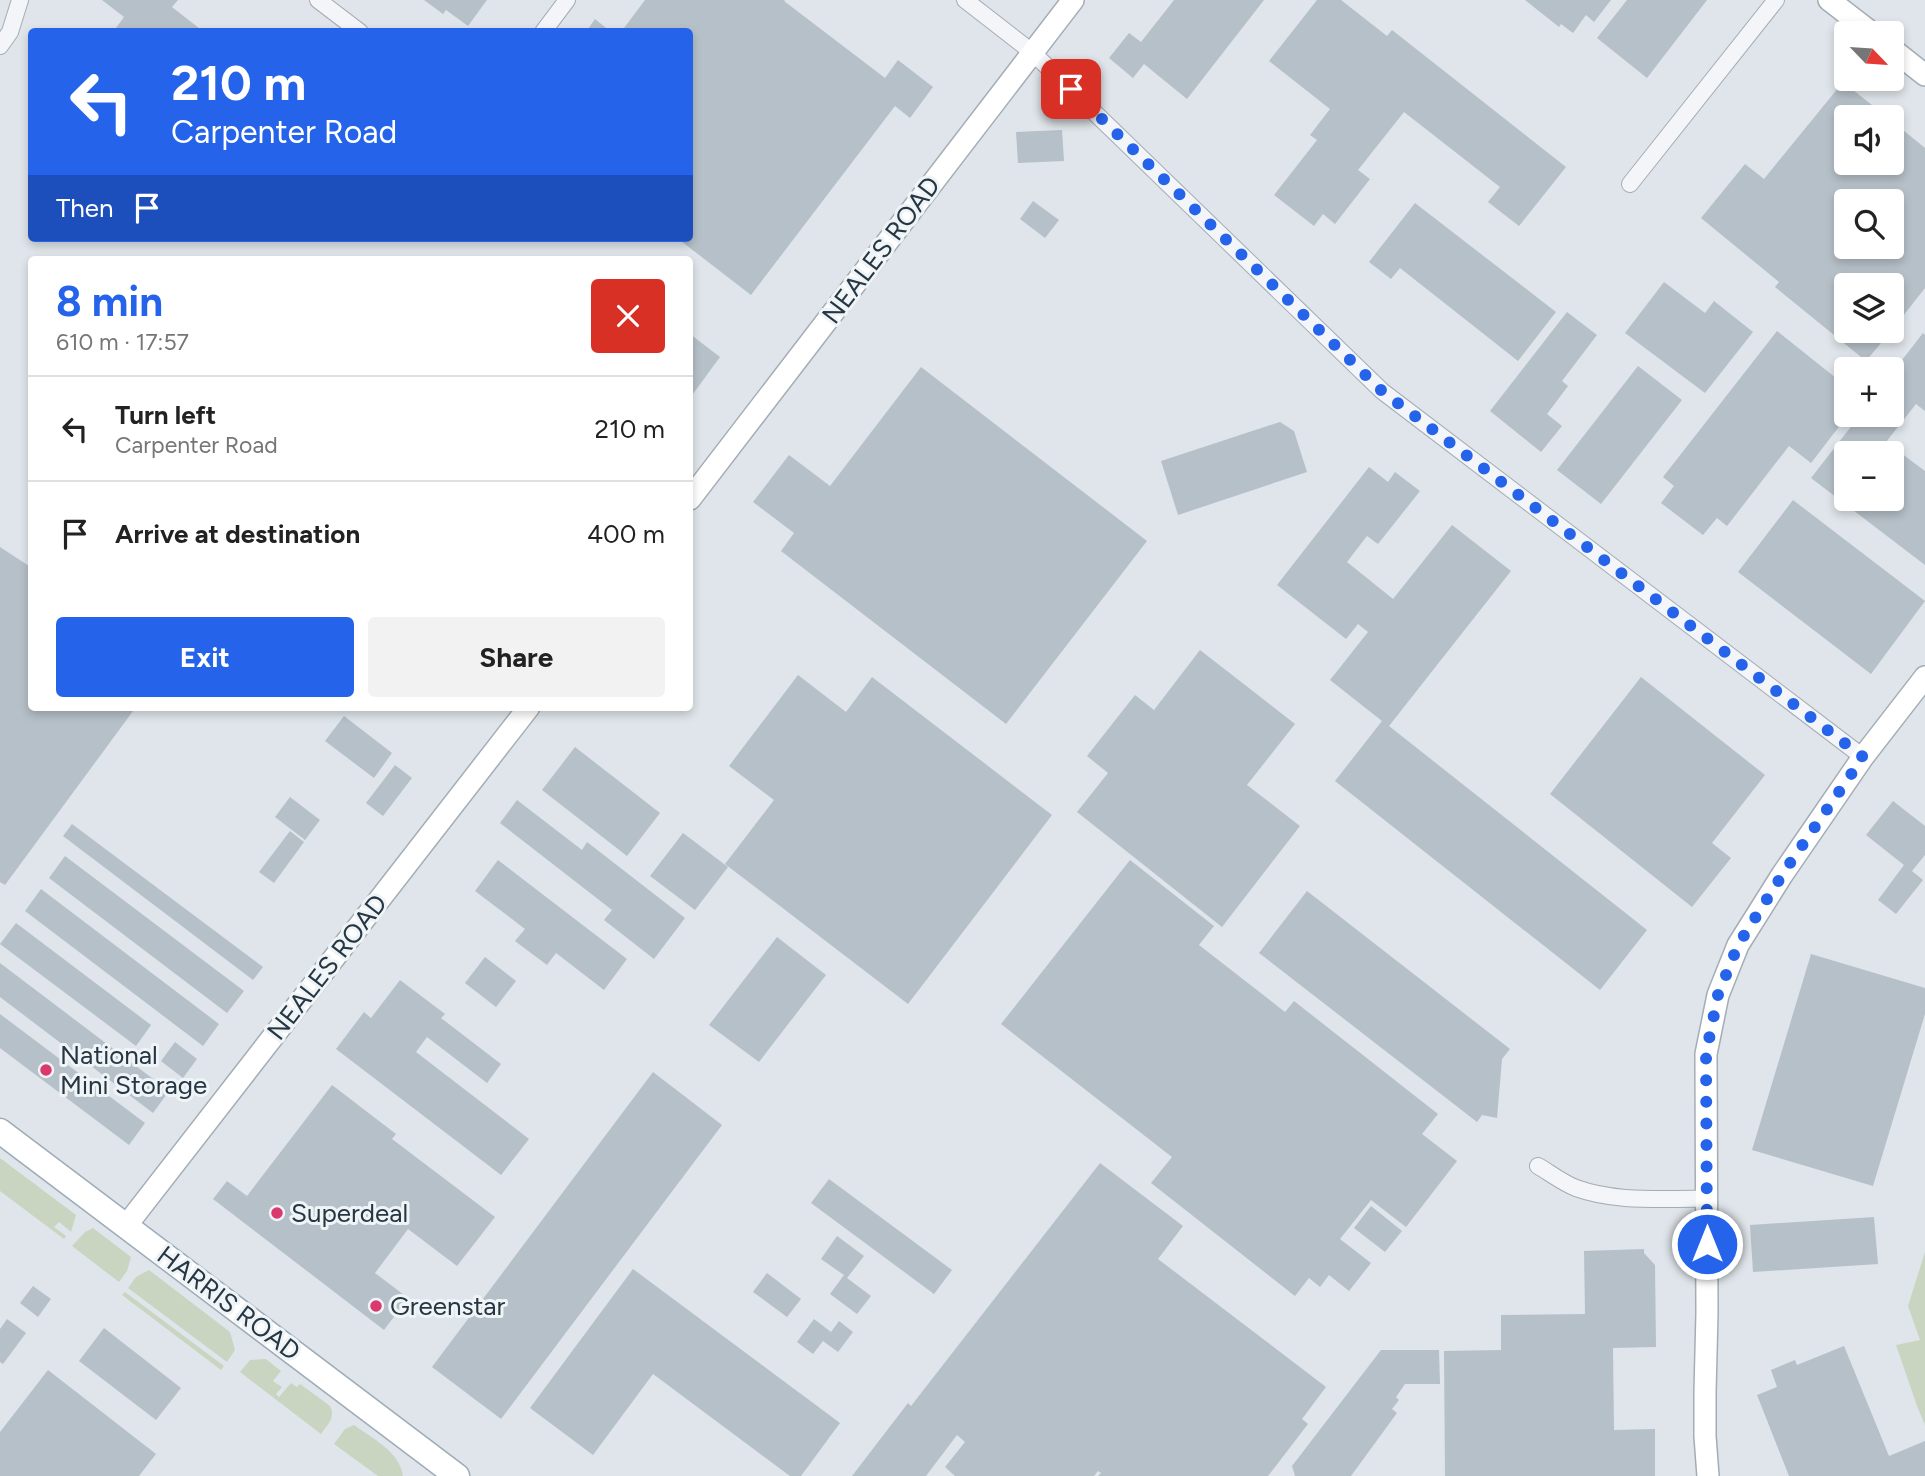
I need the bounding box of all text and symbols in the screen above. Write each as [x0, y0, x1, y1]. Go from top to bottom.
north arrow [1834, 21, 1904, 91]
map controls [1834, 21, 1904, 511]
text: 210 m [171, 53, 306, 112]
icon: left [56, 56, 147, 147]
pin [1041, 59, 1101, 119]
icon: arrive [1052, 70, 1090, 108]
button: sound [1834, 105, 1904, 175]
text: Carpenter Road [171, 113, 397, 151]
street label: NEALES ROAD [815, 170, 947, 330]
icon: arrive [128, 189, 166, 227]
button: search [1834, 189, 1904, 259]
text: Then [56, 192, 114, 224]
button: layers [1834, 273, 1904, 343]
text: 8 min [56, 276, 163, 327]
button: close [591, 279, 665, 353]
text: 610 m · 17:57 [56, 328, 189, 356]
button: + [1834, 357, 1904, 427]
text: Turn left [115, 399, 216, 431]
icon: left [56, 410, 94, 448]
text: 210 m [595, 413, 665, 445]
text: Carpenter Road [115, 431, 278, 459]
button: − [1834, 441, 1904, 511]
icon: arrive [56, 515, 94, 553]
text: Arrive at destination [115, 518, 360, 550]
text: 400 m [587, 518, 665, 550]
button: Exit [56, 617, 354, 697]
button: Share [368, 617, 665, 697]
street label: NEALES ROAD [260, 888, 394, 1046]
place label: National Mini Storage [60, 1039, 207, 1101]
marker: National Mini Storage [38, 1062, 54, 1078]
place label: Superdeal [291, 1197, 408, 1229]
marker: Superdeal [269, 1205, 285, 1221]
position arrow [1670, 1207, 1744, 1281]
street label: HARRIS ROAD [151, 1239, 307, 1367]
place label: Greenstar [390, 1290, 506, 1322]
marker: Greenstar [368, 1298, 384, 1314]

